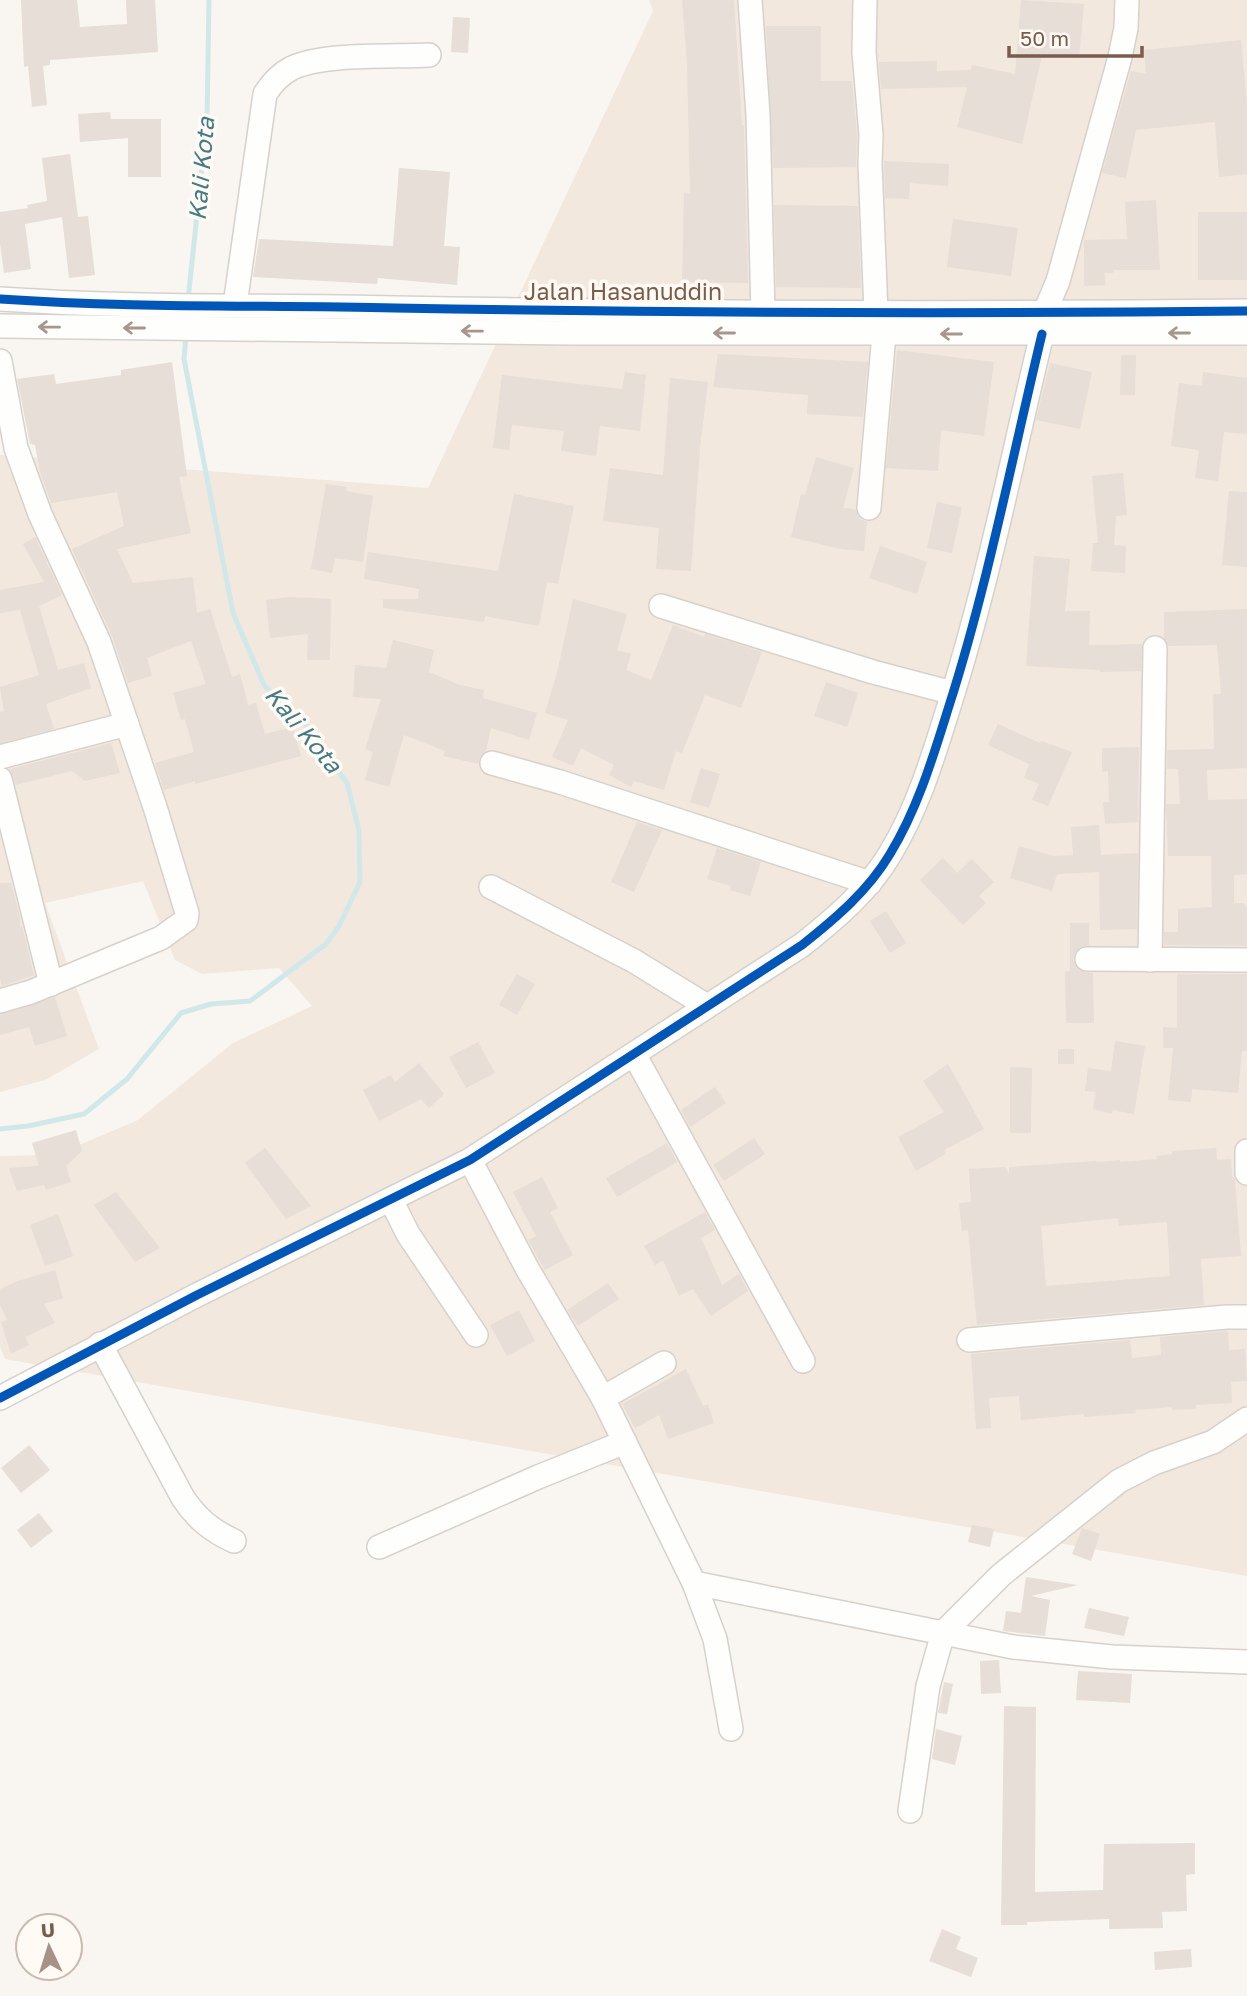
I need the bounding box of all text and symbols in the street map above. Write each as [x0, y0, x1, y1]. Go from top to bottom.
scale bar [1009, 14, 1142, 58]
text: 50 m [1020, 25, 1069, 51]
water label: Kali Kota [182, 115, 220, 222]
street label: Jalan Hasanuddin [524, 277, 722, 305]
one-way arrow [37, 320, 60, 334]
one-way arrow [123, 321, 146, 335]
one-way arrow [461, 325, 484, 338]
one-way arrow [713, 326, 736, 340]
one-way arrow [1168, 326, 1191, 340]
one-way arrow [940, 327, 963, 341]
water label: Kali Kota [260, 680, 349, 779]
north arrow [14, 1912, 84, 1982]
text: U [40, 1918, 56, 1941]

